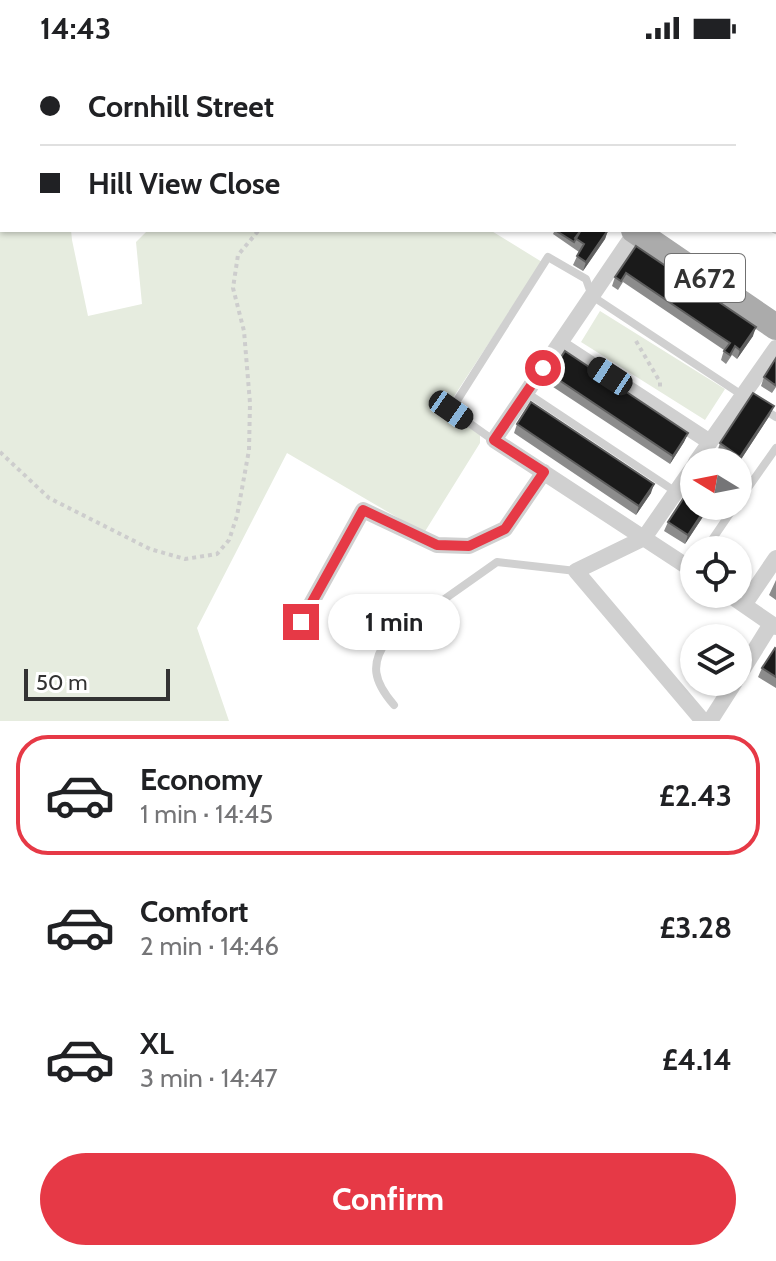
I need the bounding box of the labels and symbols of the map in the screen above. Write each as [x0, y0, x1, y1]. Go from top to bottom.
road number: A672 [665, 254, 745, 302]
route start [525, 350, 561, 386]
car [583, 353, 637, 399]
car [424, 386, 478, 434]
north arrow [680, 448, 752, 520]
callout: 1 min [329, 594, 461, 650]
route end [283, 604, 319, 640]
scale bar [24, 665, 170, 701]

